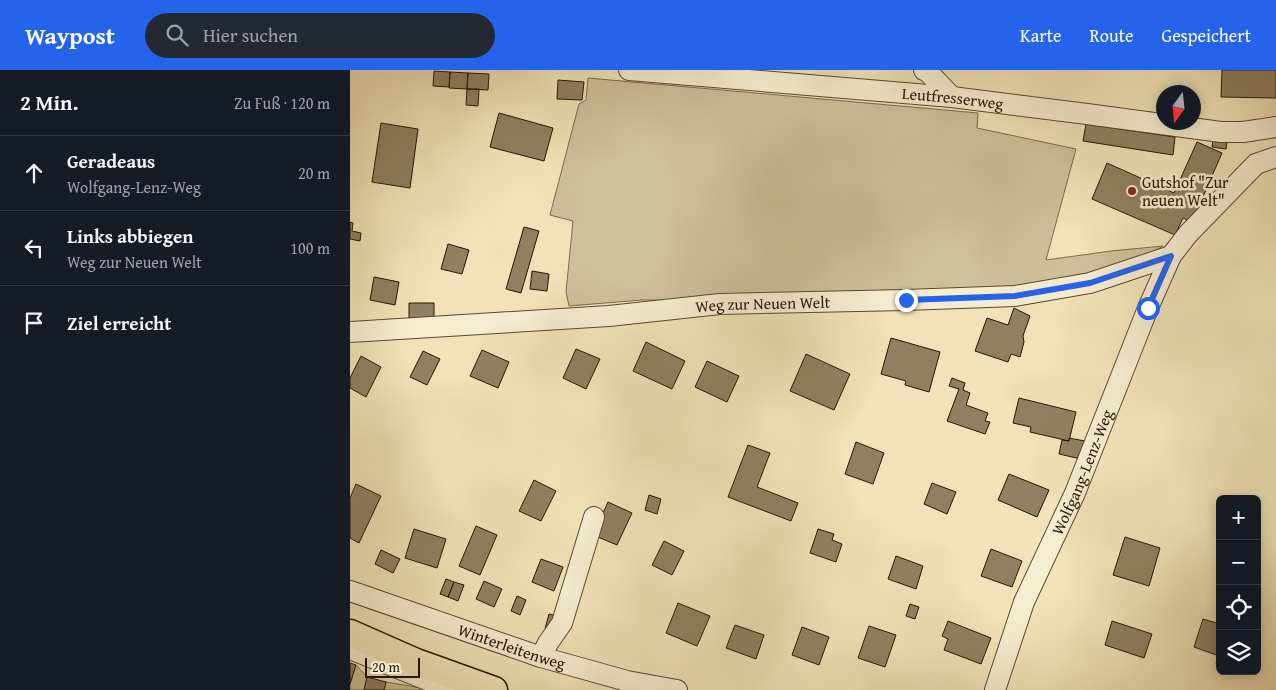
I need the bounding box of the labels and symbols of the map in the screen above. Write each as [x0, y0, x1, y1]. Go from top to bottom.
street label: Leutfresserweg [901, 81, 1005, 115]
north arrow [1156, 85, 1201, 130]
place label: Gutshof "Zur neuen Welt" [1142, 170, 1229, 212]
marker: Gutshof "Zur neuen Welt" [1126, 185, 1138, 197]
route end [895, 289, 918, 312]
street label: Weg zur Neuen Welt [694, 290, 831, 319]
route start [1137, 297, 1160, 320]
street label: Wolfgang-Lenz-Weg [1045, 406, 1119, 539]
street label: Winterleitenweg [455, 617, 568, 675]
scale bar [365, 655, 420, 678]

